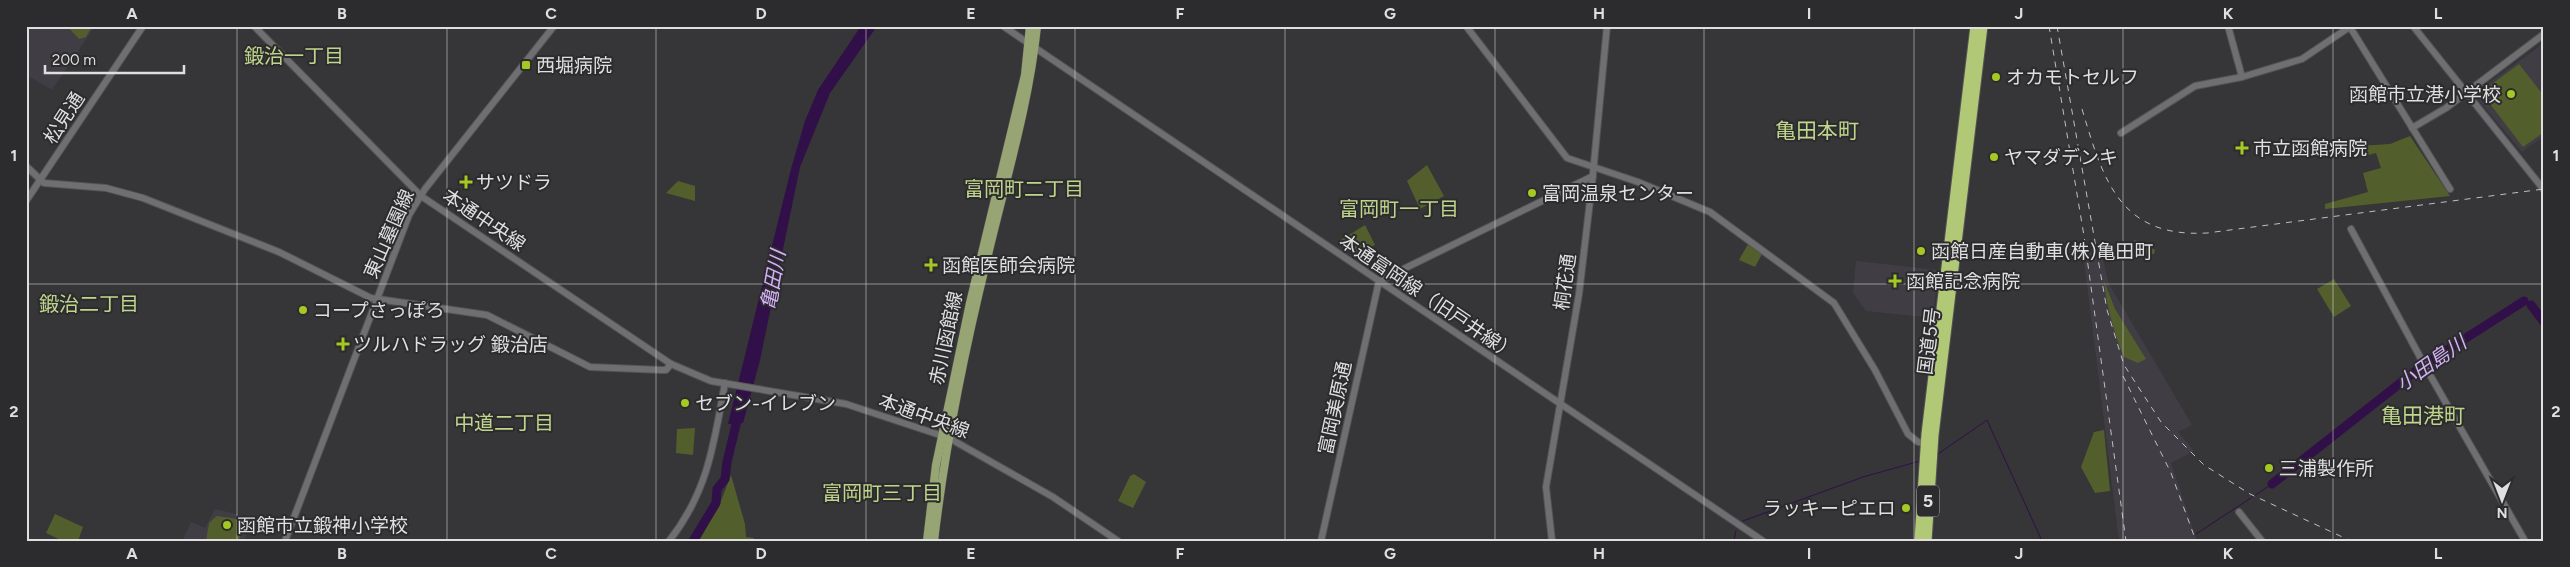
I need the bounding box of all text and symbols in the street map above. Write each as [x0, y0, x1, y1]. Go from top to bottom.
text: A [126, 4, 138, 23]
text: B [337, 4, 347, 23]
text: C [545, 4, 557, 23]
text: D [755, 4, 767, 23]
text: E [966, 4, 976, 23]
text: F [1176, 4, 1185, 23]
text: G [1384, 4, 1396, 23]
text: H [1593, 4, 1605, 23]
text: I [1807, 4, 1811, 23]
text: J [2015, 4, 2023, 23]
text: K [2223, 4, 2234, 23]
text: L [2434, 4, 2443, 23]
scale bar [45, 42, 184, 74]
district label: 鍛治一丁目 [244, 44, 344, 68]
text: 200 m [52, 51, 96, 69]
place label: 西堀病院 [536, 54, 612, 77]
marker: 西堀病院 [520, 59, 532, 71]
place label: オカモトセルフ [2006, 66, 2139, 89]
marker: オカモトセルフ [1990, 71, 2002, 83]
place label: 函館市立港小学校 [2349, 83, 2501, 106]
street label: 松見通 [39, 88, 89, 148]
marker: 函館市立港小学校 [2505, 88, 2517, 100]
district label: 亀田本町 [1775, 118, 1859, 143]
place label: 市立函館病院 [2253, 137, 2367, 160]
marker: 市立函館病院 [2235, 141, 2249, 155]
text: 1 [11, 146, 17, 165]
place label: ヤマダデンキ [2004, 146, 2118, 169]
text: 1 [2553, 146, 2559, 165]
marker: ヤマダデンキ [1988, 151, 2000, 163]
place label: サツドラ [476, 171, 552, 194]
marker: サツドラ [460, 176, 472, 188]
district label: 富岡町二丁目 [964, 177, 1084, 201]
place label: 富岡温泉センター [1542, 182, 1694, 205]
street label: 本通中央線 [438, 184, 530, 256]
street label: 東山墓園線 [359, 186, 419, 282]
marker: 富岡温泉センター [1526, 187, 1538, 199]
district label: 富岡町一丁目 [1339, 197, 1459, 221]
street label: 本通富岡線（旧戸井線） [1335, 229, 1521, 365]
place label: 函館日産自動車(株)亀田町 [1931, 240, 2153, 263]
marker: 函館日産自動車(株)亀田町 [1915, 245, 1927, 257]
water label: 亀田川 [756, 246, 790, 312]
street label: 桐花通 [1550, 252, 1580, 312]
place label: 函館医師会病院 [942, 254, 1075, 277]
marker: 函館医師会病院 [924, 258, 938, 272]
place label: 函館記念病院 [1906, 270, 2020, 293]
marker: 函館記念病院 [1888, 274, 1902, 288]
street label: 赤川函館線 [925, 289, 967, 387]
district label: 鍛治二丁目 [39, 292, 139, 316]
place label: コープさっぽろ [313, 299, 445, 322]
marker: コープさっぽろ [297, 304, 309, 316]
street label: 国道5号 [1913, 306, 1945, 376]
water label: 小田島川 [2391, 329, 2472, 396]
place label: ツルハドラッグ 鍛治店 [353, 333, 548, 356]
marker: ツルハドラッグ 鍛治店 [337, 338, 349, 350]
street label: 富岡美原通 [1314, 359, 1356, 457]
street label: 本通中央線 [875, 389, 973, 443]
place label: セブン-イレブン [695, 392, 836, 415]
marker: セブン-イレブン [679, 397, 691, 409]
text: 2 [9, 402, 19, 421]
text: 2 [2551, 402, 2561, 421]
district label: 亀田港町 [2381, 403, 2465, 428]
district label: 中道二丁目 [454, 411, 554, 435]
place label: 三浦製作所 [2279, 457, 2374, 480]
marker: 三浦製作所 [2263, 462, 2275, 474]
north arrow [2478, 474, 2528, 524]
district label: 富岡町三丁目 [822, 481, 942, 505]
road number: 5 [1917, 486, 1939, 516]
place label: ラッキーピエロ [1763, 497, 1896, 520]
marker: ラッキーピエロ [1900, 502, 1912, 514]
text: N [2497, 504, 2507, 521]
place label: 函館市立鍛神小学校 [237, 514, 408, 537]
marker: 函館市立鍛神小学校 [221, 519, 233, 531]
text: A [126, 544, 138, 563]
text: B [337, 544, 347, 563]
text: C [545, 544, 557, 563]
text: D [755, 544, 767, 563]
text: E [966, 544, 976, 563]
text: F [1176, 544, 1185, 563]
text: G [1384, 544, 1396, 563]
text: H [1593, 544, 1605, 563]
text: I [1807, 544, 1811, 563]
text: J [2015, 544, 2023, 563]
text: K [2223, 544, 2234, 563]
text: L [2434, 544, 2443, 563]

